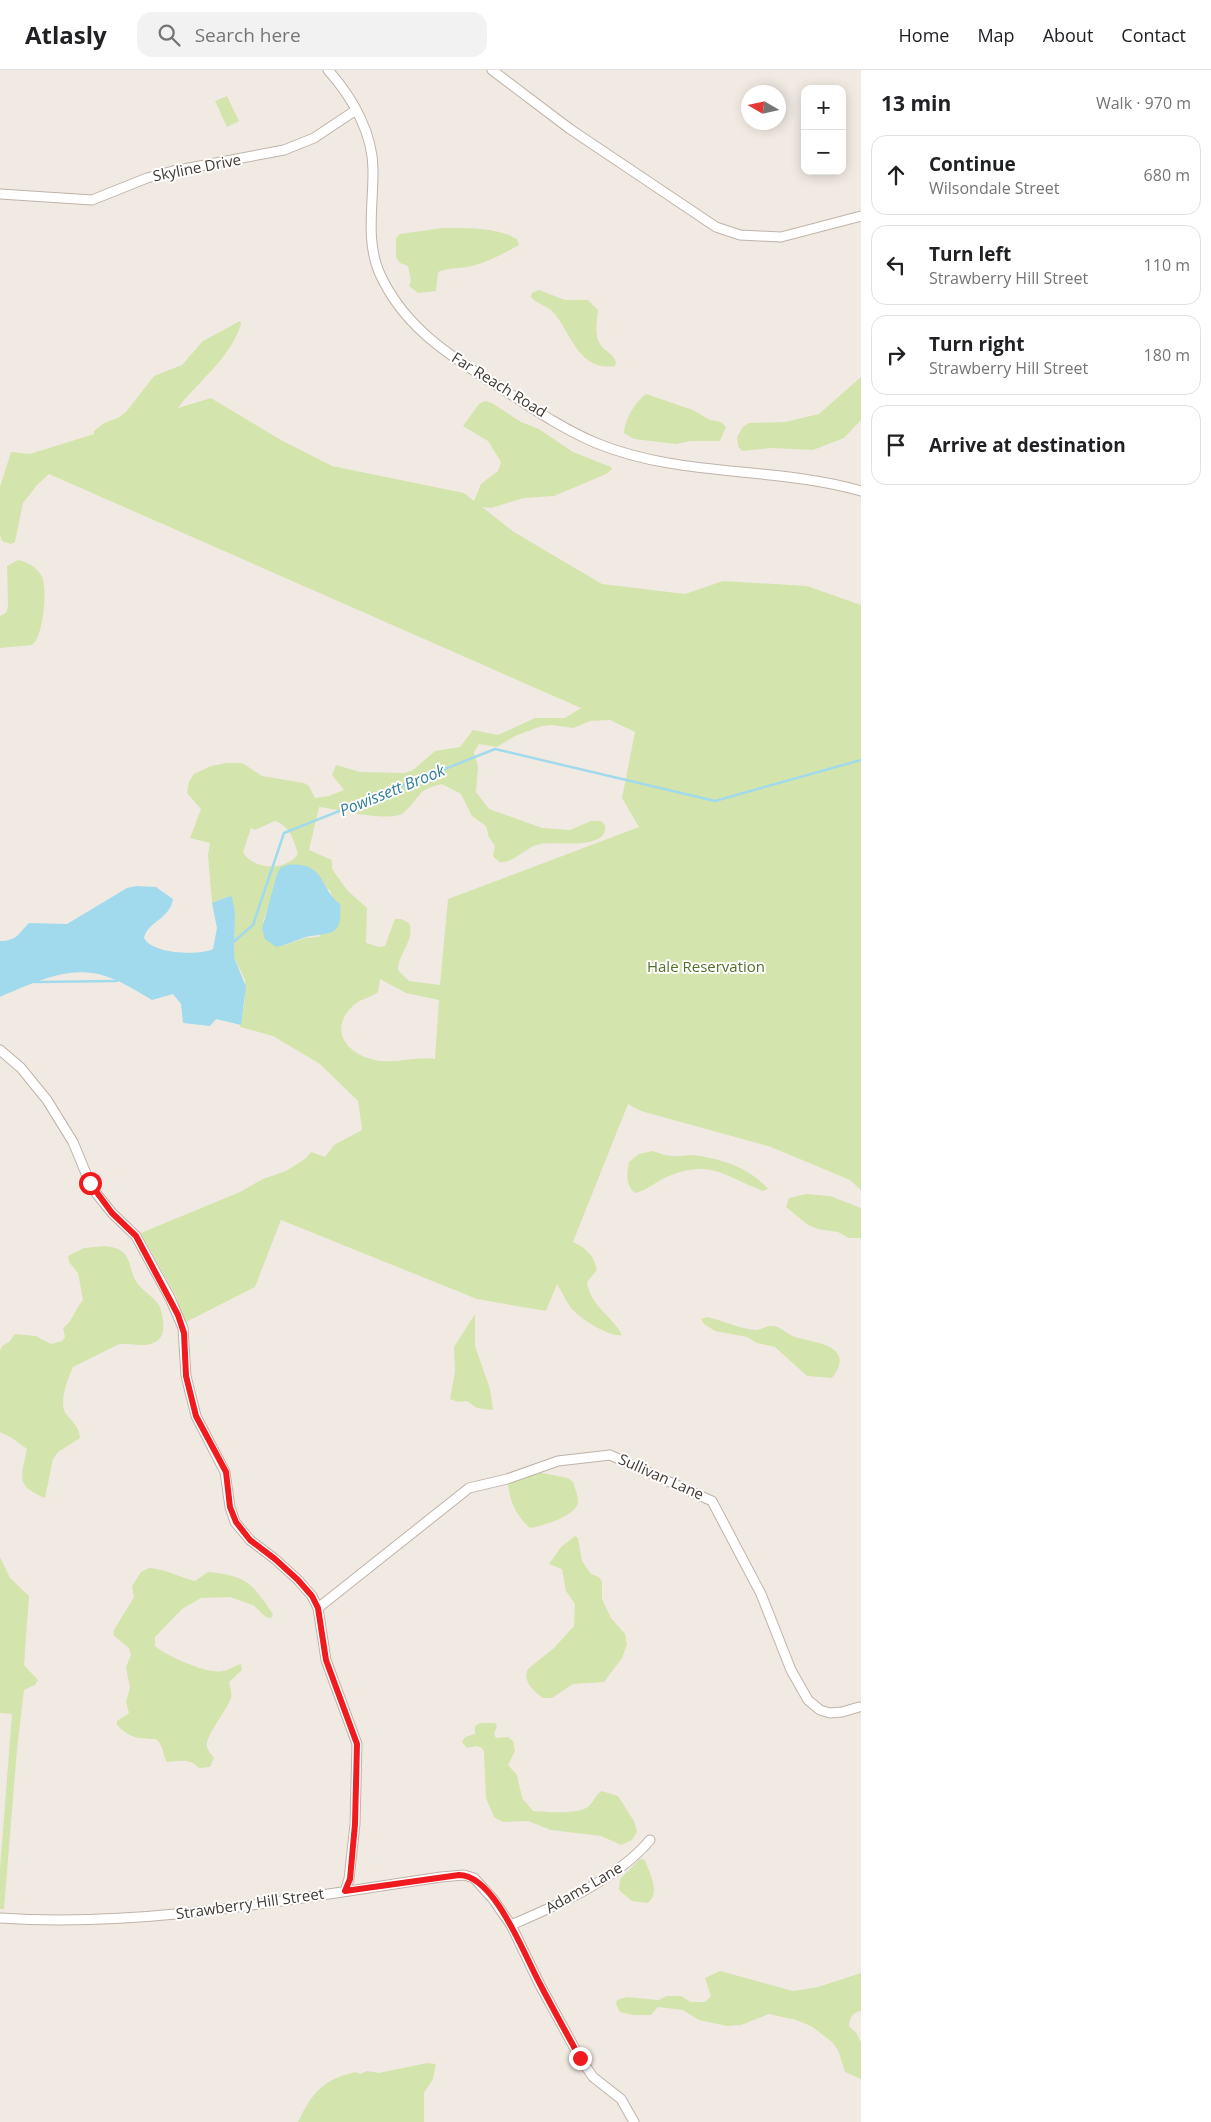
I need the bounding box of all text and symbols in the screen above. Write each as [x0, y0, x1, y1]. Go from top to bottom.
search box [137, 12, 487, 57]
text: Atlasly [25, 18, 107, 51]
icon: search [155, 21, 183, 49]
text: Search here [195, 22, 301, 48]
text: Home [899, 23, 949, 47]
text: Map [977, 23, 1015, 47]
text: About [1043, 23, 1093, 47]
text: Contact [1121, 23, 1186, 47]
north arrow [741, 85, 786, 130]
map controls [801, 85, 846, 175]
button: + [801, 85, 846, 130]
text: 13 min [881, 89, 951, 117]
text: Walk · 970 m [1096, 92, 1191, 114]
button: − [801, 130, 846, 175]
street label: Skyline Drive [151, 149, 243, 185]
text: Continue [929, 151, 1016, 177]
icon: ahead [882, 161, 910, 189]
text: 680 m [1144, 164, 1190, 186]
text: Wilsondale Street [929, 177, 1059, 199]
text: Turn left [929, 241, 1011, 267]
icon: left [882, 251, 910, 279]
text: 110 m [1144, 254, 1190, 276]
text: Strawberry Hill Street [929, 267, 1088, 289]
text: Turn right [929, 331, 1024, 357]
icon: right [882, 341, 910, 369]
text: 180 m [1144, 344, 1190, 366]
street label: Far Reach Road [448, 347, 551, 421]
text: Strawberry Hill Street [929, 357, 1088, 379]
icon: arrive [882, 431, 910, 459]
text: Arrive at destination [929, 432, 1126, 458]
water label: Powissett Brook [336, 758, 449, 821]
park label: Hale Reservation [647, 956, 765, 976]
route start [79, 1172, 102, 1195]
street label: Sullivan Lane [616, 1448, 707, 1504]
street label: Adams Lane [541, 1857, 626, 1917]
street label: Strawberry Hill Street [175, 1883, 325, 1923]
route end [569, 2047, 592, 2070]

